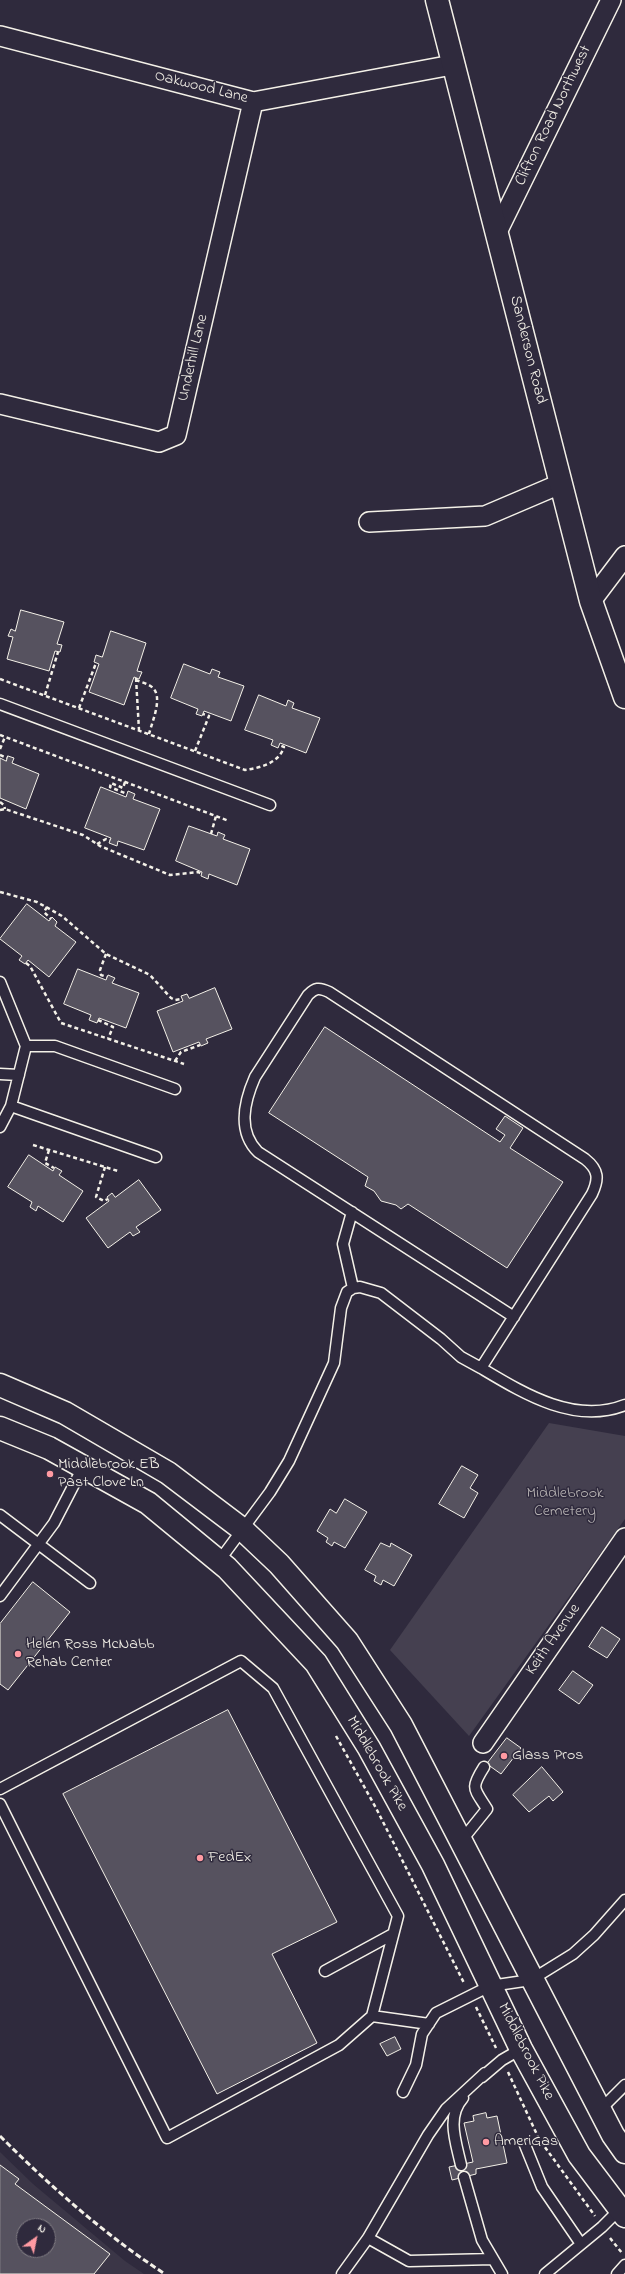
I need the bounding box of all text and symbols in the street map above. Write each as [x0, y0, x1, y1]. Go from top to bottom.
street label: Clifton Road Northwest [512, 43, 596, 189]
street label: Oakwood Lane [152, 67, 250, 109]
street label: Sanderson Road [504, 294, 550, 406]
street label: Underhill Lane [175, 313, 213, 403]
place label: Middlebrook EB Past Clove Ln [58, 1455, 159, 1493]
marker: Middlebrook EB Past Clove Ln [45, 1469, 55, 1479]
park label: Middlebrook Cemetery [526, 1484, 604, 1522]
street label: Keith Avenue [522, 1601, 586, 1679]
place label: Helen Ross McNabb Rehab Center [26, 1635, 154, 1673]
marker: Helen Ross McNabb Rehab Center [13, 1649, 23, 1659]
street label: Middlebrook Pike [341, 1713, 411, 1815]
place label: Glass Pros [512, 1746, 583, 1766]
marker: Glass Pros [499, 1751, 509, 1761]
place label: FedEx [208, 1848, 251, 1868]
marker: FedEx [195, 1853, 205, 1863]
street label: Middlebrook Pike [492, 2000, 558, 2104]
place label: AmeriGas [494, 2132, 558, 2152]
marker: AmeriGas [481, 2137, 491, 2147]
north arrow [16, 2218, 56, 2258]
text: N [35, 2220, 49, 2238]

